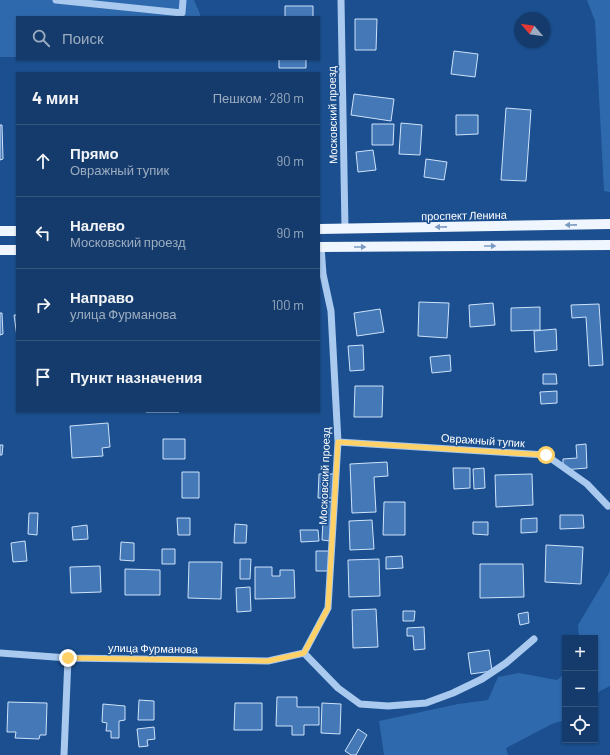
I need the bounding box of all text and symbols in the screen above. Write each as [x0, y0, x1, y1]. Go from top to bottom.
north arrow [514, 12, 550, 48]
search box [16, 16, 320, 60]
icon: search [30, 27, 52, 49]
text: Поиск [62, 29, 104, 47]
street label: Московский проезд [325, 65, 339, 164]
text: 4 мин [32, 87, 79, 107]
text: Пешком · 280 m [213, 90, 304, 106]
text: Прямо [70, 144, 119, 162]
icon: ahead [32, 150, 54, 172]
text: 90 m [277, 153, 304, 169]
text: Овражный тупик [70, 162, 169, 178]
street label: проспект Ленина [421, 208, 508, 222]
text: Налево [70, 216, 125, 234]
icon: left [32, 222, 54, 244]
one-way arrow [564, 222, 577, 228]
one-way arrow [434, 224, 447, 230]
text: 90 m [277, 225, 304, 241]
text: Московский проезд [70, 234, 186, 250]
one-way arrow [484, 243, 497, 249]
one-way arrow [354, 244, 367, 250]
text: Направо [70, 288, 134, 306]
icon: right [32, 294, 54, 316]
text: 100 m [271, 297, 304, 313]
text: улица Фурманова [70, 306, 176, 322]
icon: arrive [32, 366, 54, 388]
text: Пункт назначения [70, 368, 202, 386]
street label: Московский проезд [316, 426, 332, 525]
street label: Овражный тупик [441, 431, 525, 449]
route start [537, 446, 555, 464]
map controls [562, 635, 598, 743]
button: + [562, 635, 598, 671]
street label: улица Фурманова [108, 641, 199, 655]
route end [59, 649, 77, 667]
button: − [562, 671, 598, 707]
button: locate [562, 707, 598, 743]

